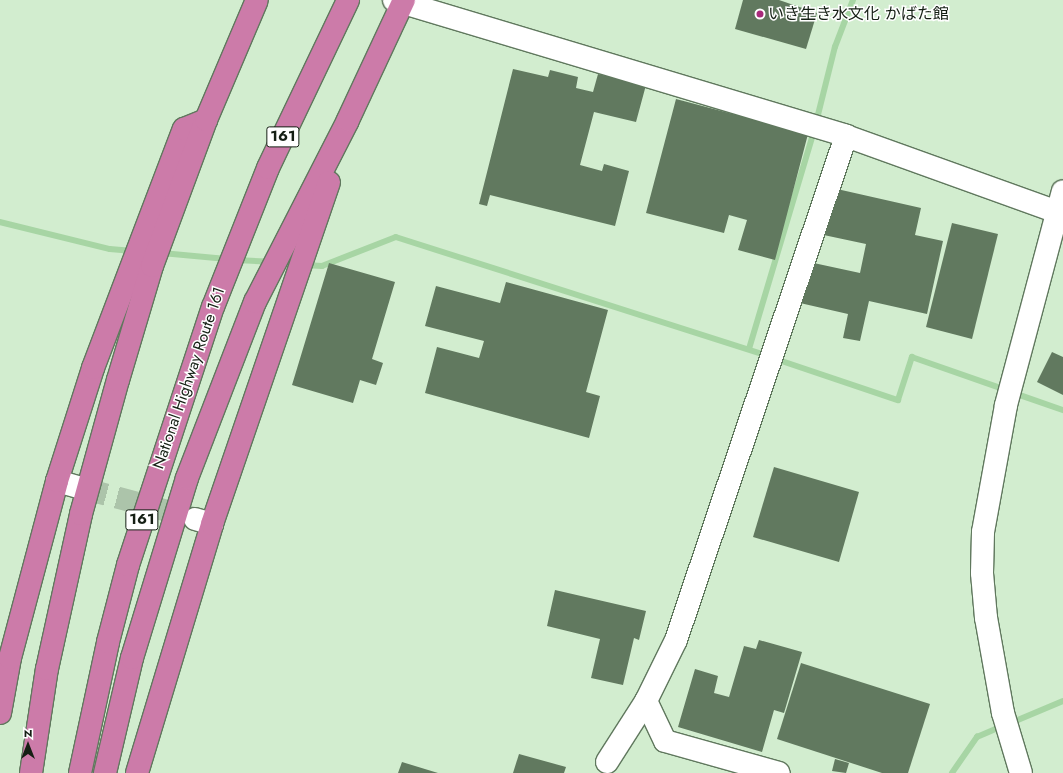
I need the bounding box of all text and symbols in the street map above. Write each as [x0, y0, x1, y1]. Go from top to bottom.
place label: いき生き水文化 かばた館 [768, 4, 949, 24]
marker: いき生き水文化 かばた館 [755, 9, 765, 19]
road number: 161 [266, 124, 300, 150]
street label: National Highway Route 161 [149, 284, 229, 472]
road number: 161 [125, 507, 159, 533]
north arrow [8, 725, 48, 765]
text: N [24, 725, 32, 741]

